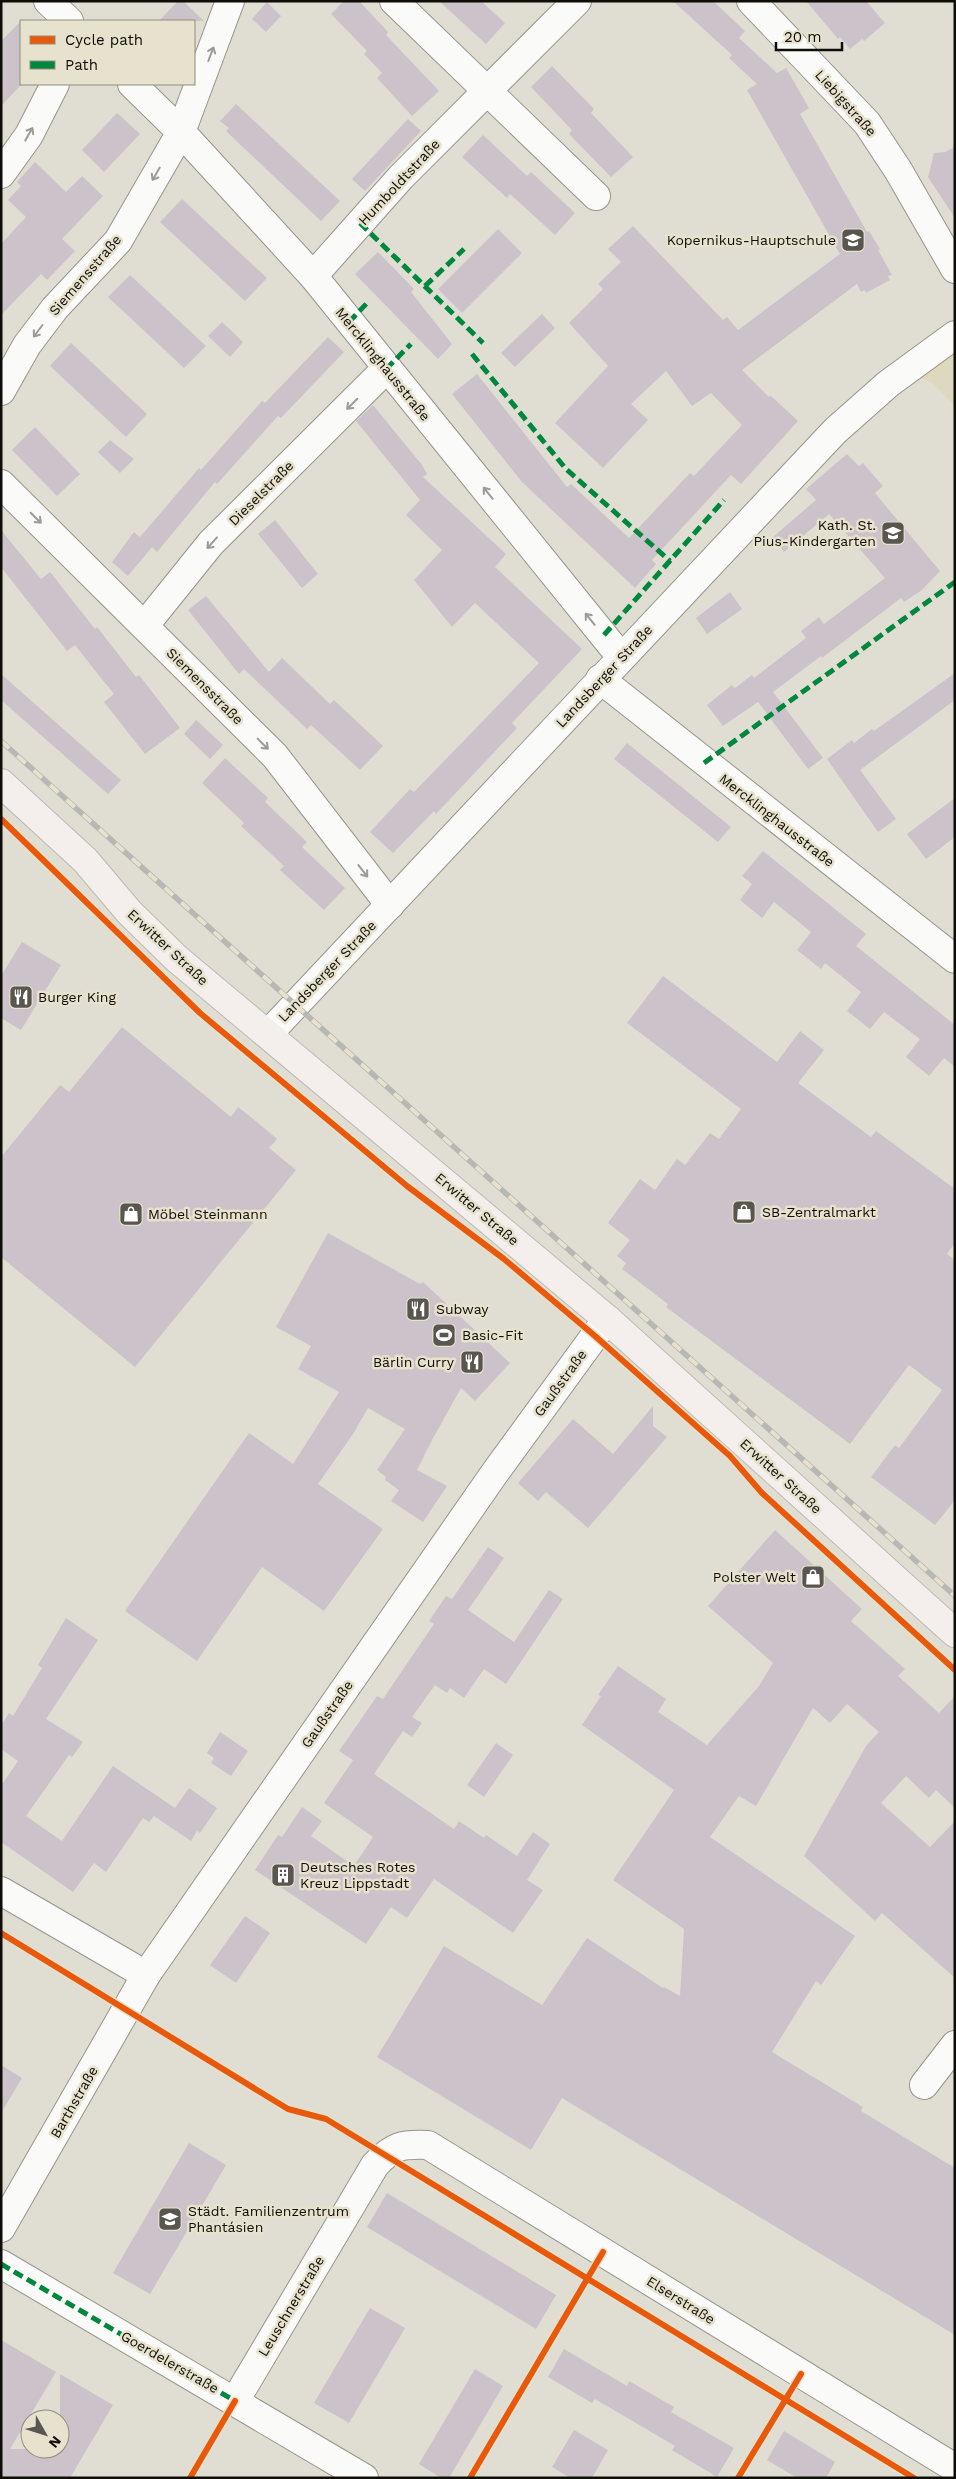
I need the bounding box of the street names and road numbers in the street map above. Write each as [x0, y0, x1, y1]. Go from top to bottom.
street label: Liebigstraße [812, 67, 880, 139]
street label: Humboldtstraße [355, 136, 443, 228]
street label: Siemensstraße [46, 231, 124, 319]
street label: Mercklinghausstraße [332, 304, 434, 424]
street label: Dieselstraße [225, 457, 297, 529]
street label: Landsberger Straße [552, 622, 656, 730]
street label: Siemensstraße [163, 644, 247, 728]
street label: Mercklinghausstraße [716, 770, 838, 870]
street label: Erwitter Straße [124, 906, 212, 988]
street label: Landsberger Straße [275, 917, 379, 1025]
street label: Erwitter Straße [432, 1169, 522, 1249]
street label: Gaußstraße [530, 1346, 590, 1420]
street label: Erwitter Straße [737, 1435, 825, 1517]
street label: Gaußstraße [298, 1677, 356, 1751]
street label: Barthstraße [47, 2063, 101, 2141]
street label: Leuschnerstraße [255, 2253, 327, 2359]
street label: Elserstraße [644, 2273, 718, 2327]
street label: Goerdelerstraße [118, 2328, 222, 2396]

